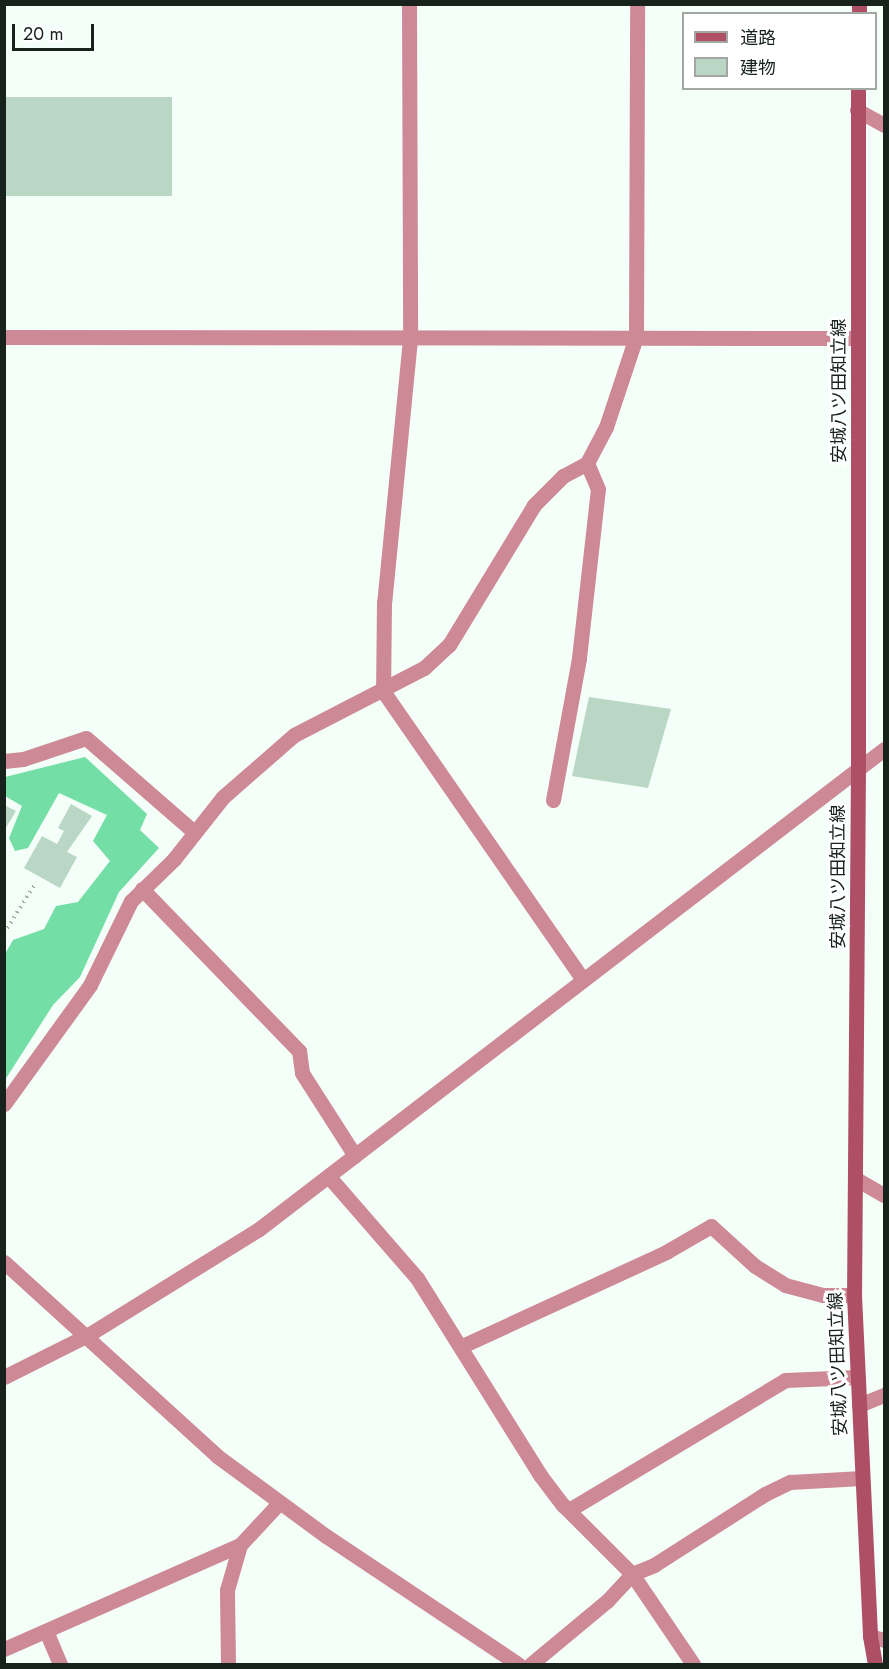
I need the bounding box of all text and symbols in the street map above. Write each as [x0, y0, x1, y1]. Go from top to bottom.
scale bar [15, 12, 98, 50]
legend [682, 12, 877, 90]
text: 20 m [23, 21, 63, 47]
text: 道路 [740, 25, 776, 51]
text: 建物 [740, 55, 776, 81]
street label: 安城八ツ田知立線 [828, 319, 850, 463]
street label: 安城八ツ田知立線 [827, 805, 849, 949]
street label: 安城八ツ田知立線 [825, 1292, 851, 1436]

